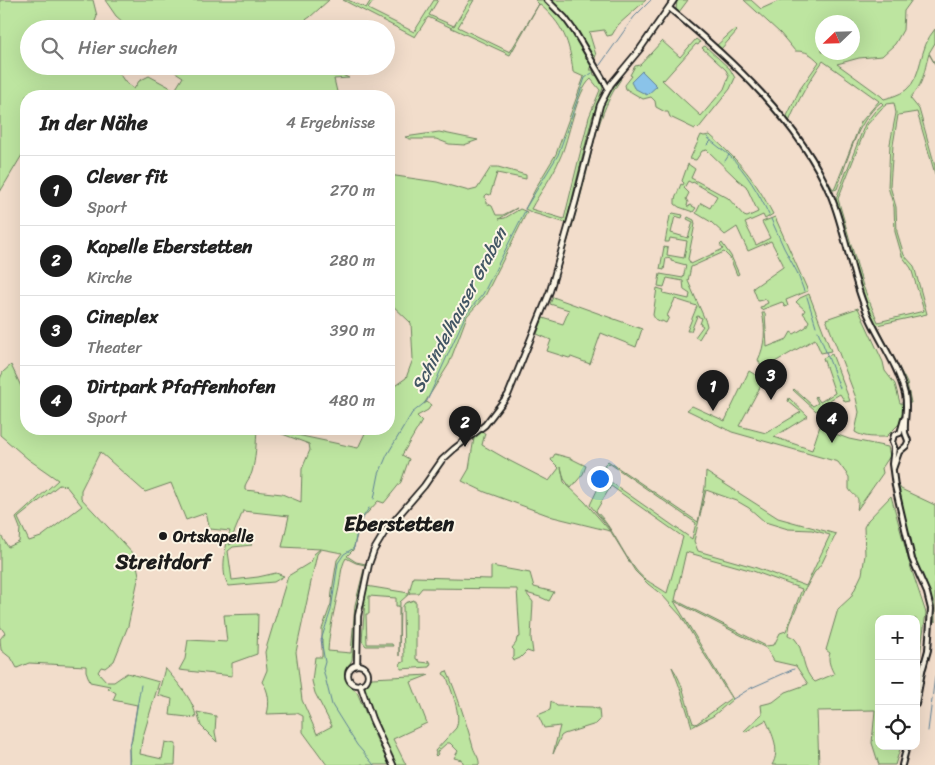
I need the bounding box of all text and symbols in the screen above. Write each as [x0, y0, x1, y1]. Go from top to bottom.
north arrow [815, 15, 860, 60]
search box [20, 20, 395, 75]
text: Hier suchen [78, 31, 178, 64]
icon: search [38, 34, 66, 62]
text: In der Nähe [40, 104, 148, 142]
text: 4 Ergebnisse [286, 108, 375, 137]
text: Clever fit [87, 160, 168, 193]
text: 1 [53, 176, 59, 205]
text: 270 m [330, 176, 375, 205]
text: Sport [87, 193, 127, 222]
water label: Schindelhauser Graben [402, 220, 517, 398]
text: Kapelle Eberstetten [87, 230, 252, 263]
text: 2 [51, 246, 61, 275]
text: 280 m [330, 246, 375, 275]
text: Kirche [87, 263, 132, 292]
text: Cineplex [87, 300, 158, 333]
text: 3 [52, 316, 60, 345]
text: 390 m [330, 316, 375, 345]
text: Theater [87, 333, 142, 362]
pin: 3 [755, 359, 787, 400]
text: Dirtpark Pfaffenhofen [87, 370, 276, 403]
pin: 1 [697, 370, 729, 411]
text: 4 [51, 386, 61, 415]
text: 480 m [329, 386, 375, 415]
pin: 4 [816, 402, 848, 443]
text: Sport [87, 403, 127, 432]
pin: 2 [449, 406, 481, 447]
your location [587, 466, 613, 492]
district label: Eberstetten [344, 505, 455, 543]
place label: Ortskapelle [172, 522, 254, 551]
marker: Ortskapelle [157, 530, 169, 542]
district label: Streitdorf [114, 543, 213, 581]
map controls [875, 615, 920, 750]
button: + [875, 615, 920, 660]
button: − [875, 660, 920, 705]
button: locate [875, 705, 920, 750]

